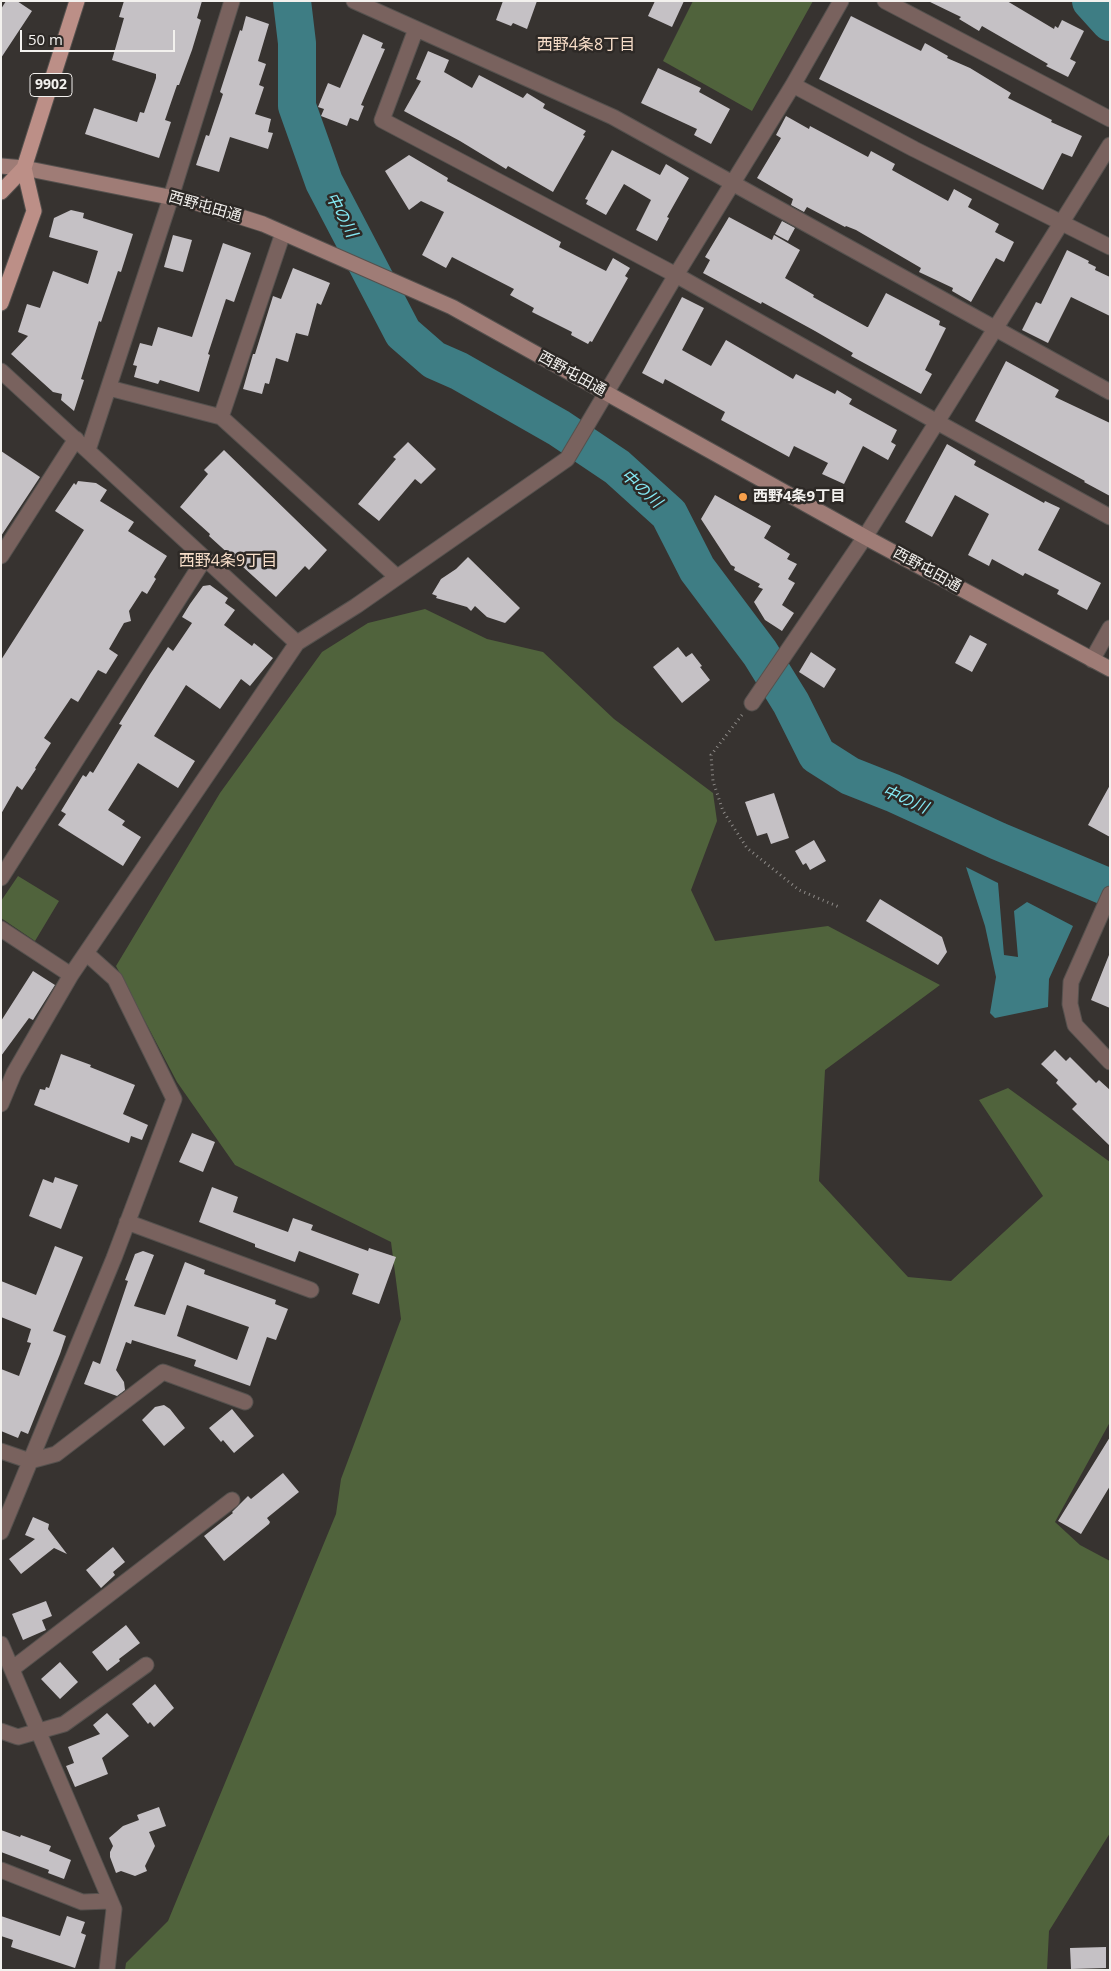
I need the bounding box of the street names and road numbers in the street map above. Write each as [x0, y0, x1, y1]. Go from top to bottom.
road number: 9902 [30, 74, 72, 96]
street label: 西野屯田通 [166, 188, 244, 226]
street label: 西野屯田通 [535, 348, 609, 400]
street label: 西野屯田通 [890, 544, 964, 596]

